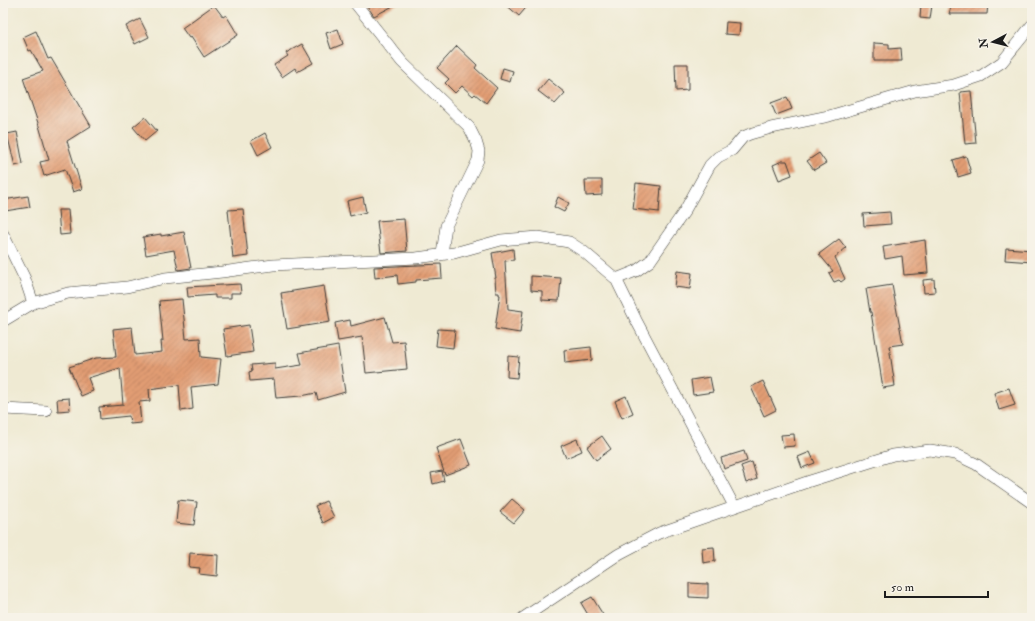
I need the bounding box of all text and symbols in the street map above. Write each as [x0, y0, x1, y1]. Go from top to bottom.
north arrow [973, 22, 1013, 62]
text: N [976, 36, 991, 50]
scale bar [885, 573, 988, 599]
text: 50 m [891, 580, 915, 595]

